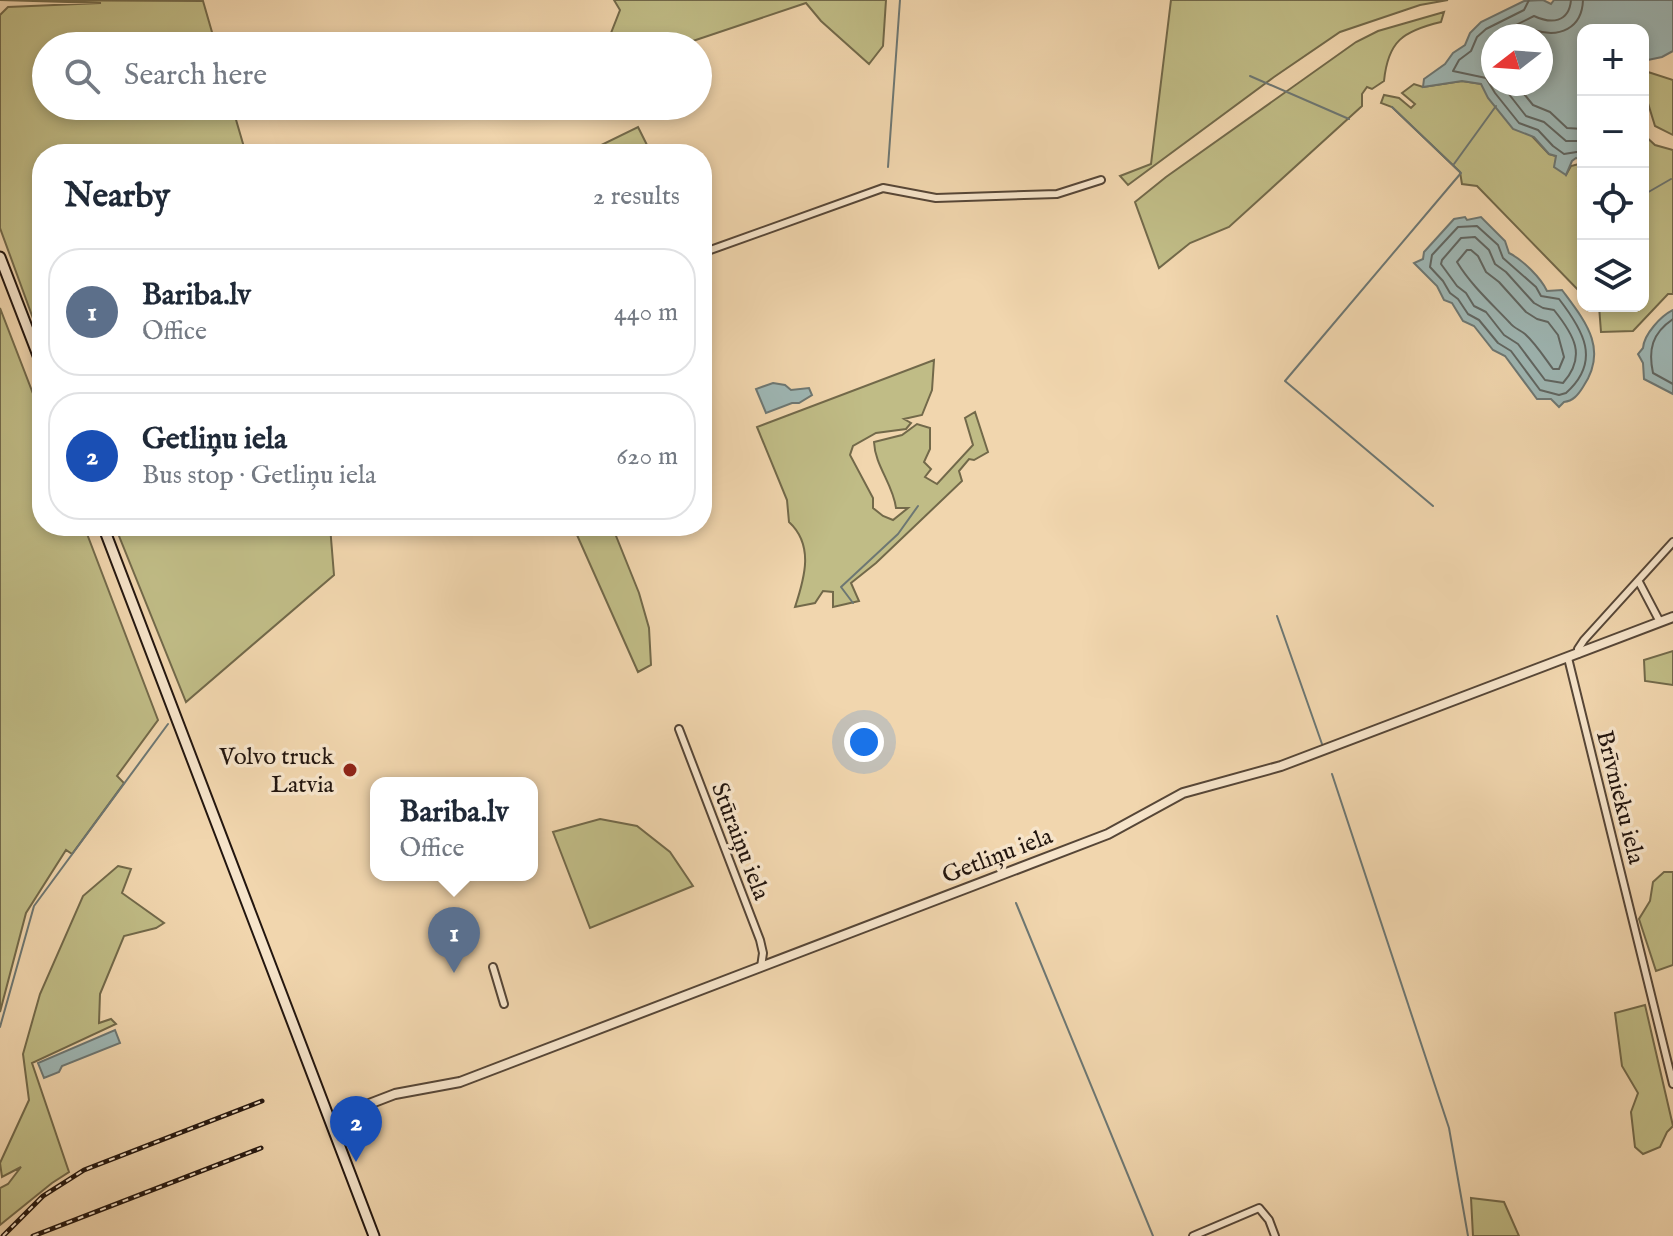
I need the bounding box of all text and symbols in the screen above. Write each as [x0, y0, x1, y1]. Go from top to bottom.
north arrow [1481, 24, 1553, 96]
map controls [1577, 24, 1649, 312]
button: + [1577, 24, 1649, 96]
search box [32, 32, 712, 120]
icon: search [60, 54, 104, 98]
text: Search here [124, 57, 267, 95]
button: − [1577, 96, 1649, 168]
button: locate [1577, 168, 1649, 240]
text: Nearby [64, 175, 170, 218]
text: 2 results [593, 180, 680, 213]
button: layers [1577, 240, 1649, 312]
text: Bariba.lv [142, 277, 251, 315]
text: 1 [87, 296, 97, 329]
text: 440 m [614, 296, 678, 329]
text: Office [142, 315, 207, 348]
text: Getliņu iela [142, 421, 287, 459]
text: 2 [86, 440, 98, 473]
text: 620 m [616, 440, 678, 473]
text: Bus stop · Getliņu iela [142, 459, 376, 492]
your location [844, 722, 884, 762]
street label: Brīvnieku iela [1588, 727, 1651, 868]
place label: Volvo truck Latvia [218, 742, 335, 801]
marker: Volvo truck Latvia [341, 761, 359, 779]
popup [370, 777, 538, 881]
street label: Stūraiņu iela [703, 778, 776, 905]
text: Bariba.lv [400, 794, 508, 832]
street label: Getliņu iela [938, 821, 1058, 892]
text: Office [400, 832, 465, 865]
pin: 1 [428, 907, 480, 973]
pin: 2 [330, 1096, 382, 1162]

